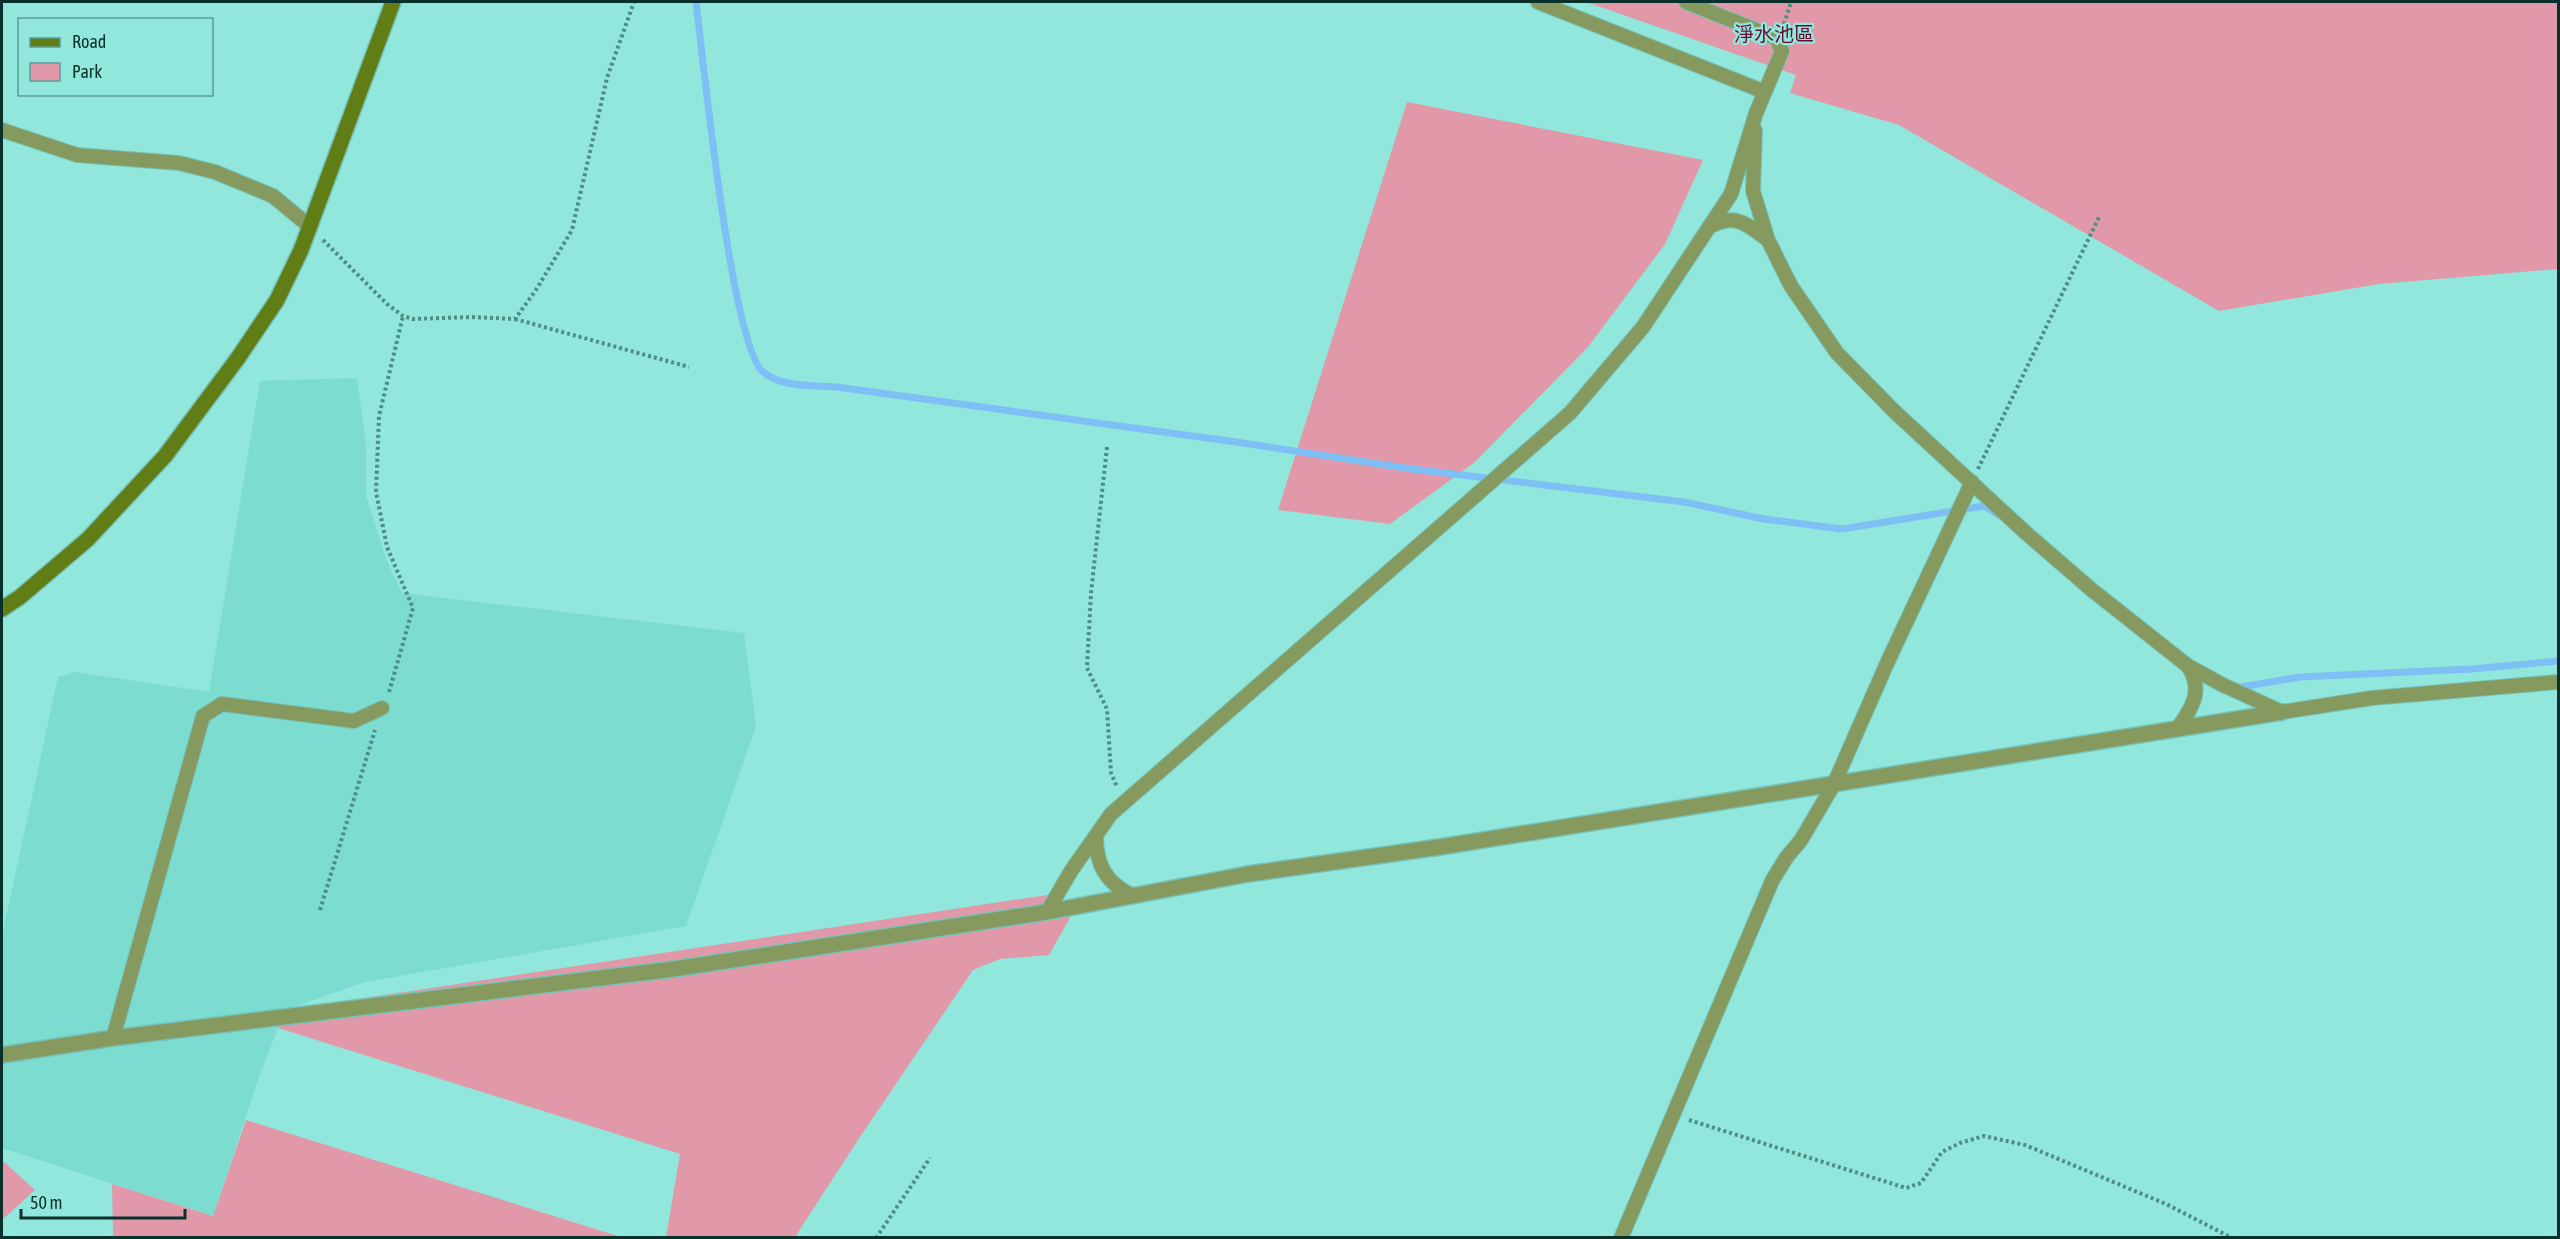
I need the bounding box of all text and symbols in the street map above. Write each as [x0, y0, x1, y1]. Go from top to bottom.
legend [18, 18, 213, 96]
park label: 淨水池區 [1734, 22, 1814, 45]
text: Road [72, 31, 106, 52]
text: Park [72, 61, 102, 82]
scale bar [21, 1182, 184, 1220]
text: 50 m [30, 1192, 62, 1213]

